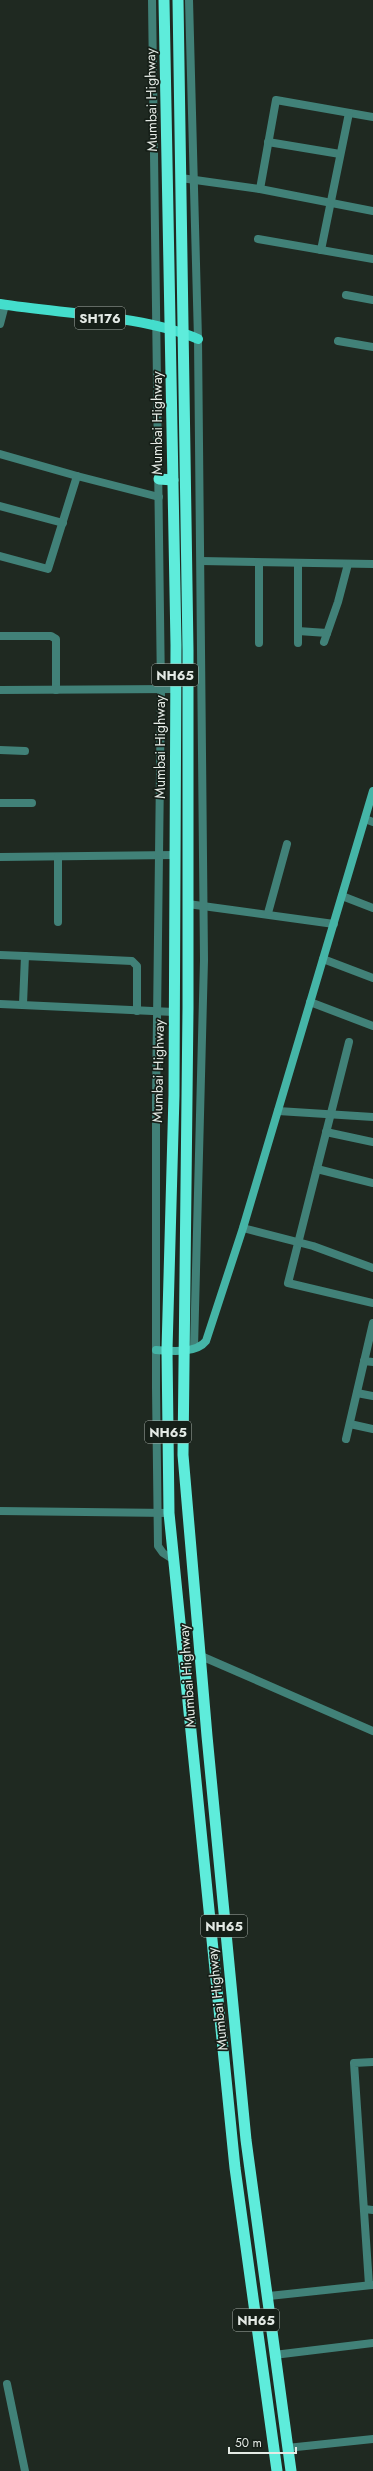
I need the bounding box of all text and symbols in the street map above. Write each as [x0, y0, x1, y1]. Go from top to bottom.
street label: Mumbai Highway [140, 47, 162, 152]
road number: SH176 [75, 307, 125, 329]
street label: Mumbai Highway [147, 370, 167, 475]
road number: NH65 [152, 664, 198, 686]
street label: Mumbai Highway [150, 694, 170, 799]
street label: Mumbai Highway [147, 1018, 169, 1123]
road number: NH65 [145, 1421, 191, 1443]
street label: Mumbai Highway [173, 1623, 201, 1728]
road number: NH65 [201, 1915, 247, 1937]
street label: Mumbai Highway [202, 1946, 232, 2051]
road number: NH65 [233, 2309, 279, 2331]
scale bar [229, 2429, 296, 2455]
text: 50 m [235, 2434, 262, 2452]

